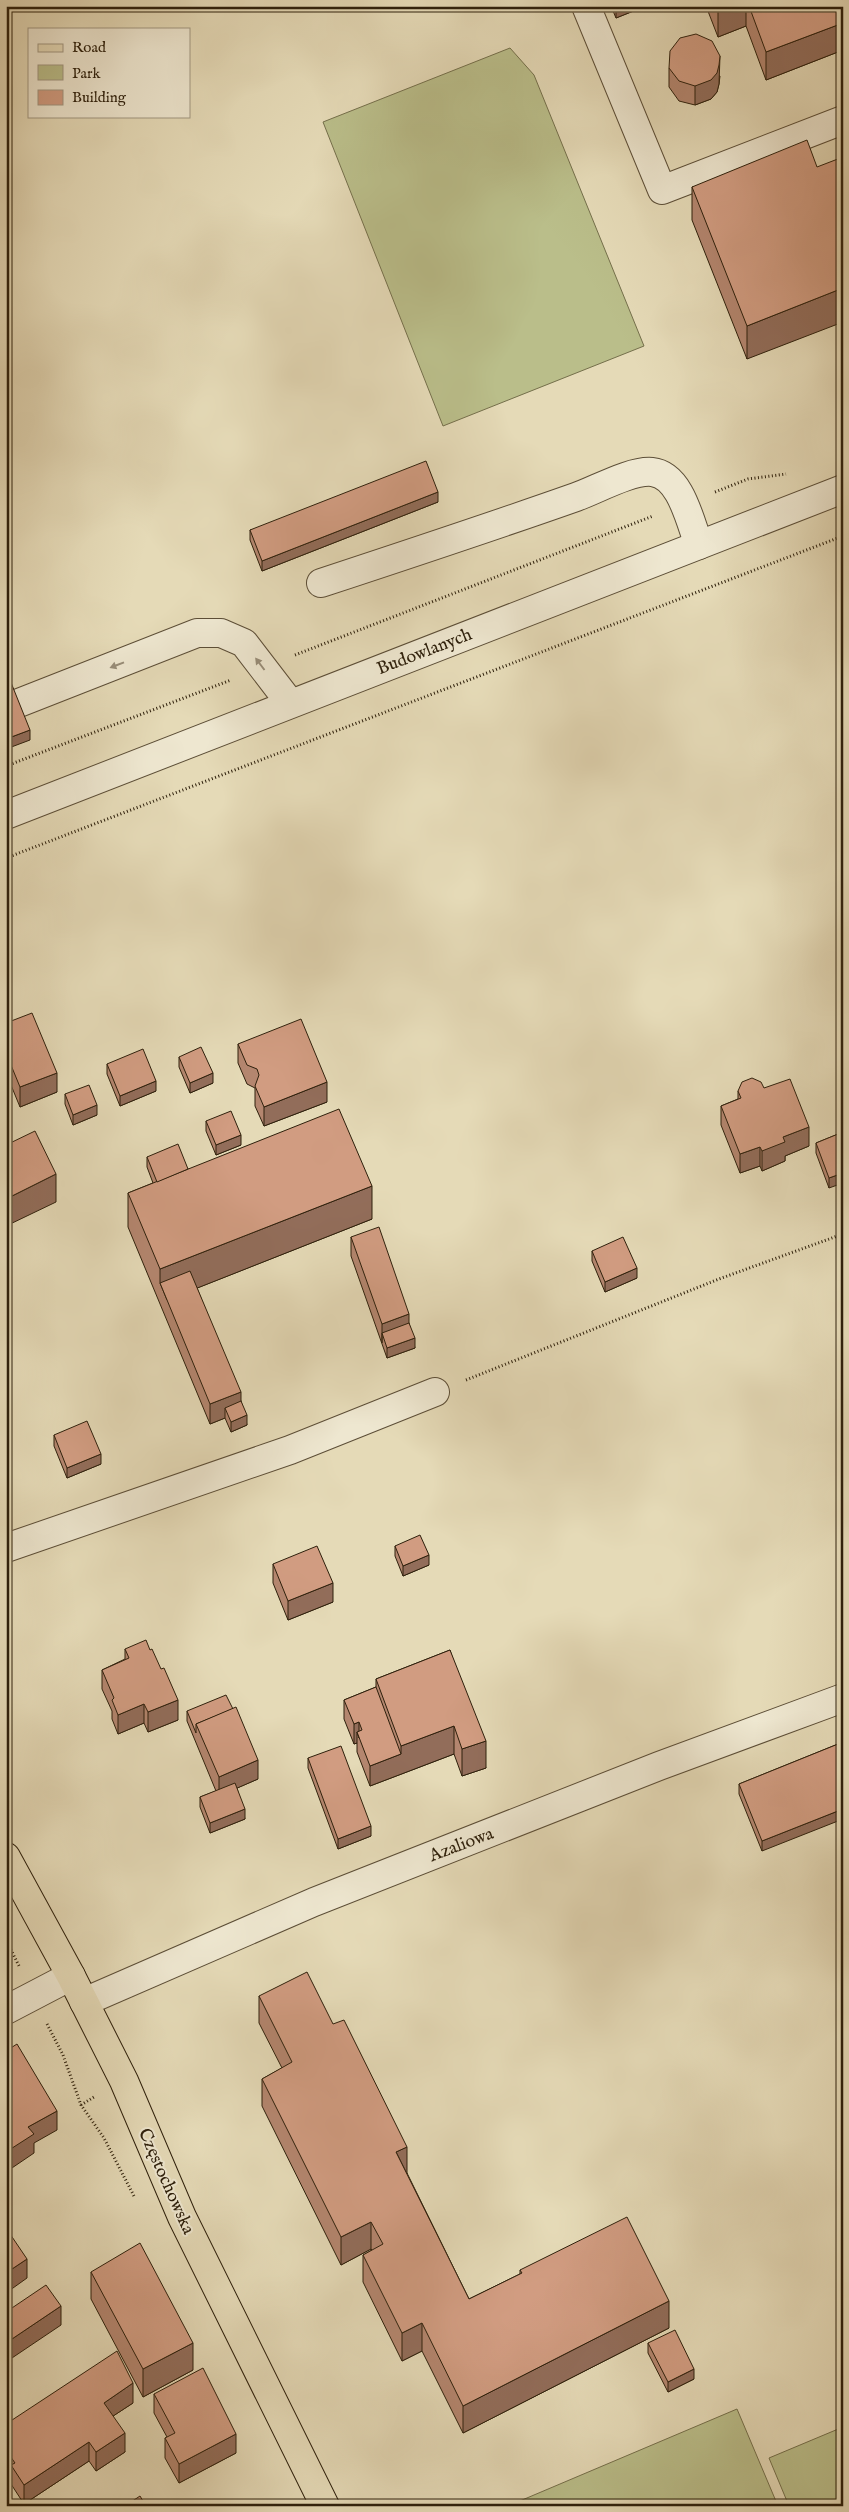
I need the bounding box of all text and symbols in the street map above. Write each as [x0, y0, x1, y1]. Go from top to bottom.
legend [28, 28, 190, 118]
text: Road [72, 38, 107, 57]
text: Park [72, 64, 102, 83]
text: Building [72, 88, 127, 107]
street label: Budowlanych [374, 624, 476, 681]
one-way arrow [255, 658, 266, 671]
one-way arrow [110, 661, 124, 669]
street label: Azaliowa [425, 1823, 497, 1869]
street label: Częstochowska [132, 2125, 199, 2238]

